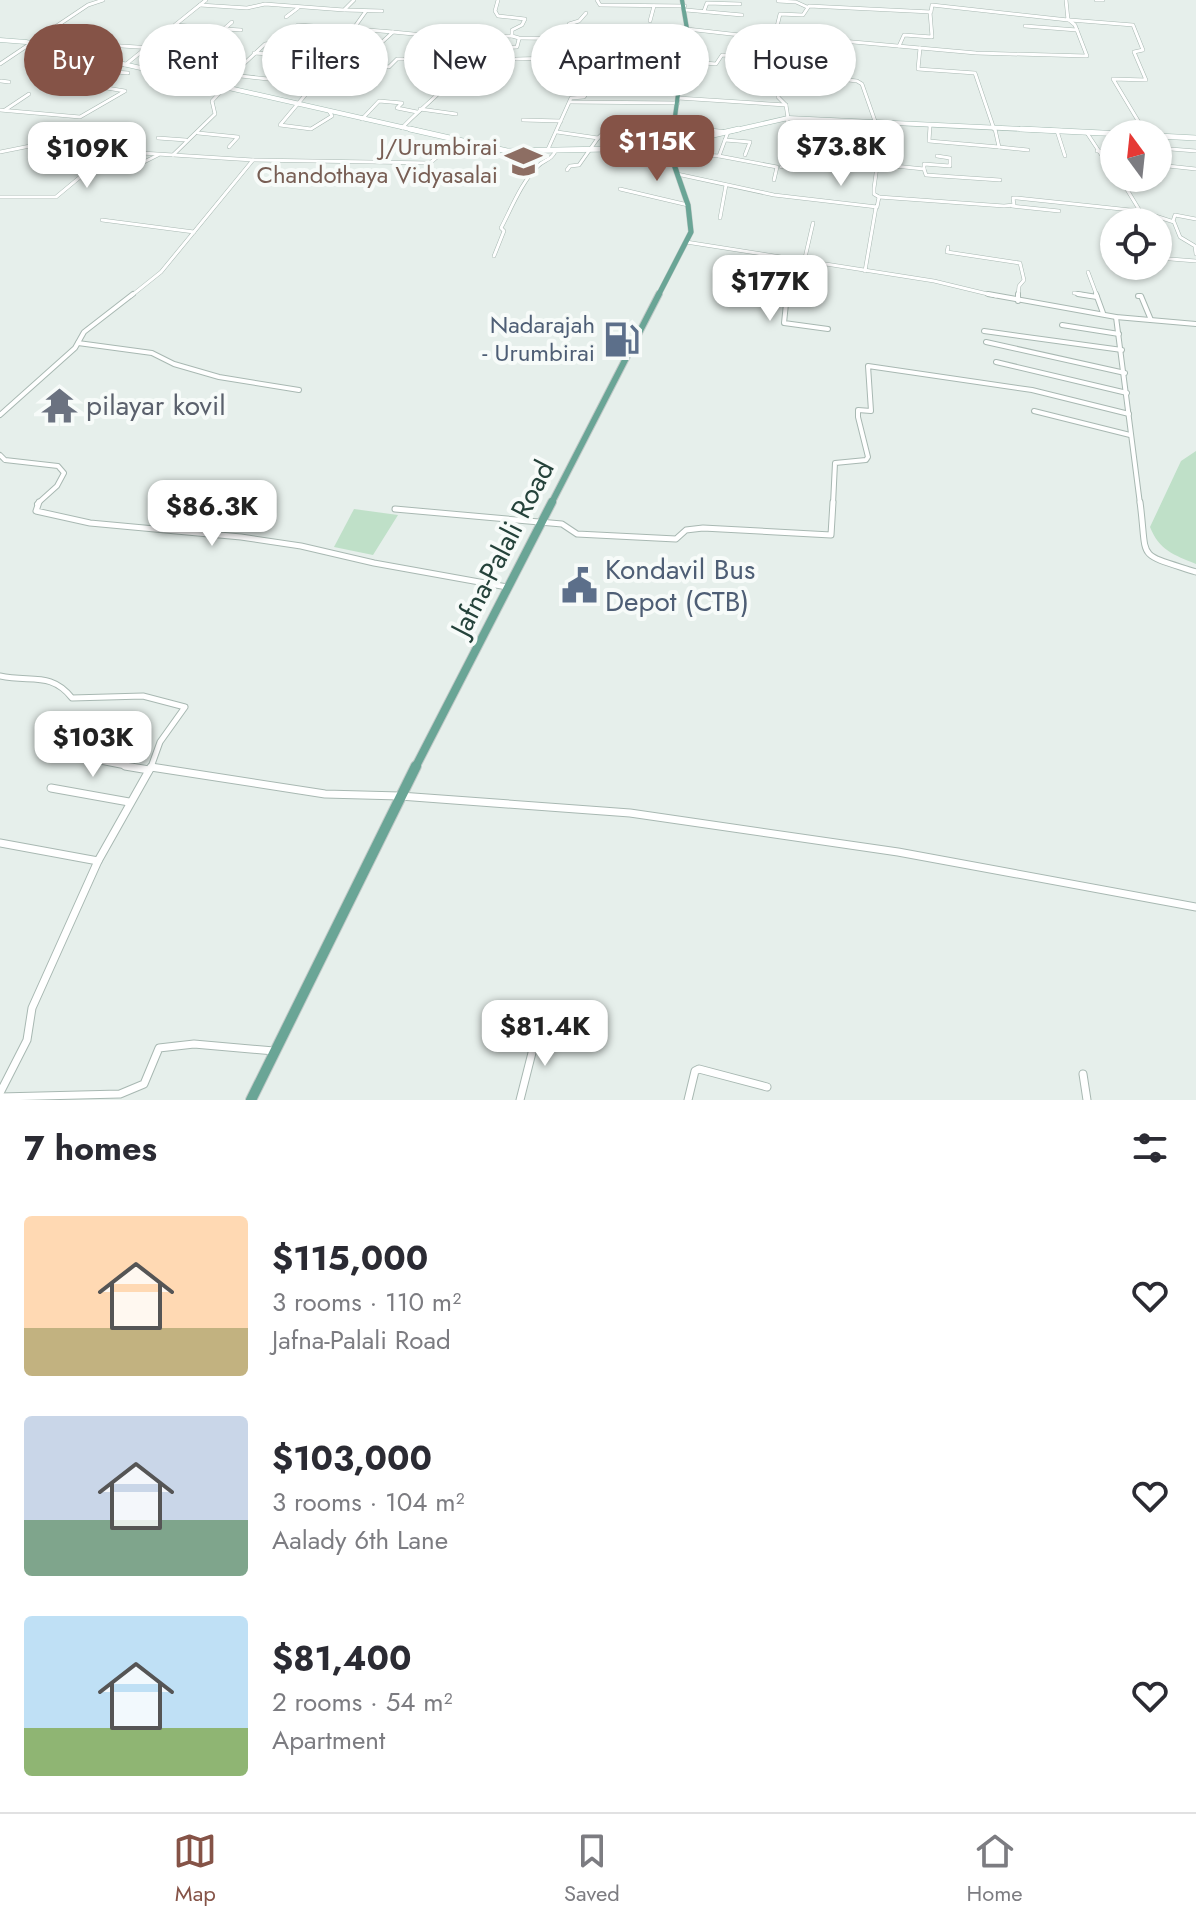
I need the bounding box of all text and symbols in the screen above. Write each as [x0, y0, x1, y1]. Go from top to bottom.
chip: Buy [24, 24, 123, 96]
chip: Rent [139, 24, 246, 96]
chip: Filters [262, 24, 388, 96]
chip: New [404, 24, 515, 96]
chip: Apartment [531, 24, 709, 96]
chip: House [725, 24, 856, 96]
pin: $115K [601, 115, 713, 183]
pin: $73.8K [776, 120, 906, 188]
north arrow [1100, 120, 1172, 192]
map controls [1100, 120, 1172, 280]
pin: $109K [31, 122, 143, 190]
text: $115K [618, 122, 696, 160]
text: $73.8K [796, 127, 886, 165]
text: $109K [46, 129, 128, 167]
place label: J/Urumbirai Chandothaya Vidyasalai [257, 129, 498, 192]
school or university icon: J/Urumbirai Chandothaya Vidyasalai [505, 142, 543, 180]
button: locate [1100, 208, 1172, 280]
pin: $177K [714, 255, 826, 323]
text: $177K [731, 262, 809, 300]
place label: Nadarajah - Urumbirai [482, 307, 595, 370]
fuel station icon: Nadarajah - Urumbirai [602, 320, 640, 358]
place label: pilayar kovil [86, 385, 226, 426]
temple icon: pilayar kovil [41, 386, 79, 424]
street label: Jafna-Palali Road [439, 453, 564, 647]
pin: $86.3K [147, 480, 277, 548]
text: $86.3K [166, 487, 258, 525]
place label: Kondavil Bus Depot (CTB) [605, 549, 755, 622]
public building icon: Kondavil Bus Depot (CTB) [560, 566, 598, 604]
pin: $103K [37, 711, 149, 779]
text: $103K [53, 718, 133, 756]
pin: $81.4K [480, 1000, 610, 1068]
text: $81.4K [500, 1007, 590, 1045]
text: 7 homes [24, 1124, 157, 1173]
icon: filters [1128, 1126, 1172, 1170]
text: $115,000 [272, 1234, 428, 1283]
icon: home [88, 1248, 184, 1344]
icon: heart [1128, 1274, 1172, 1318]
text: 3 rooms · 110 m² [272, 1283, 461, 1321]
text: Jafna-Palali Road [272, 1321, 451, 1359]
text: $103,000 [272, 1434, 432, 1483]
icon: home [88, 1448, 184, 1544]
icon: heart [1128, 1474, 1172, 1518]
text: 3 rooms · 104 m² [272, 1483, 465, 1521]
text: Aalady 6th Lane [272, 1521, 448, 1559]
text: $81,400 [272, 1634, 412, 1683]
icon: home [88, 1648, 184, 1744]
icon: heart [1128, 1674, 1172, 1718]
text: 2 rooms · 54 m² [272, 1683, 453, 1721]
text: Apartment [272, 1721, 385, 1759]
tab: Map [173, 1829, 217, 1909]
tab: Saved [564, 1829, 620, 1909]
tab: Home [966, 1829, 1023, 1909]

